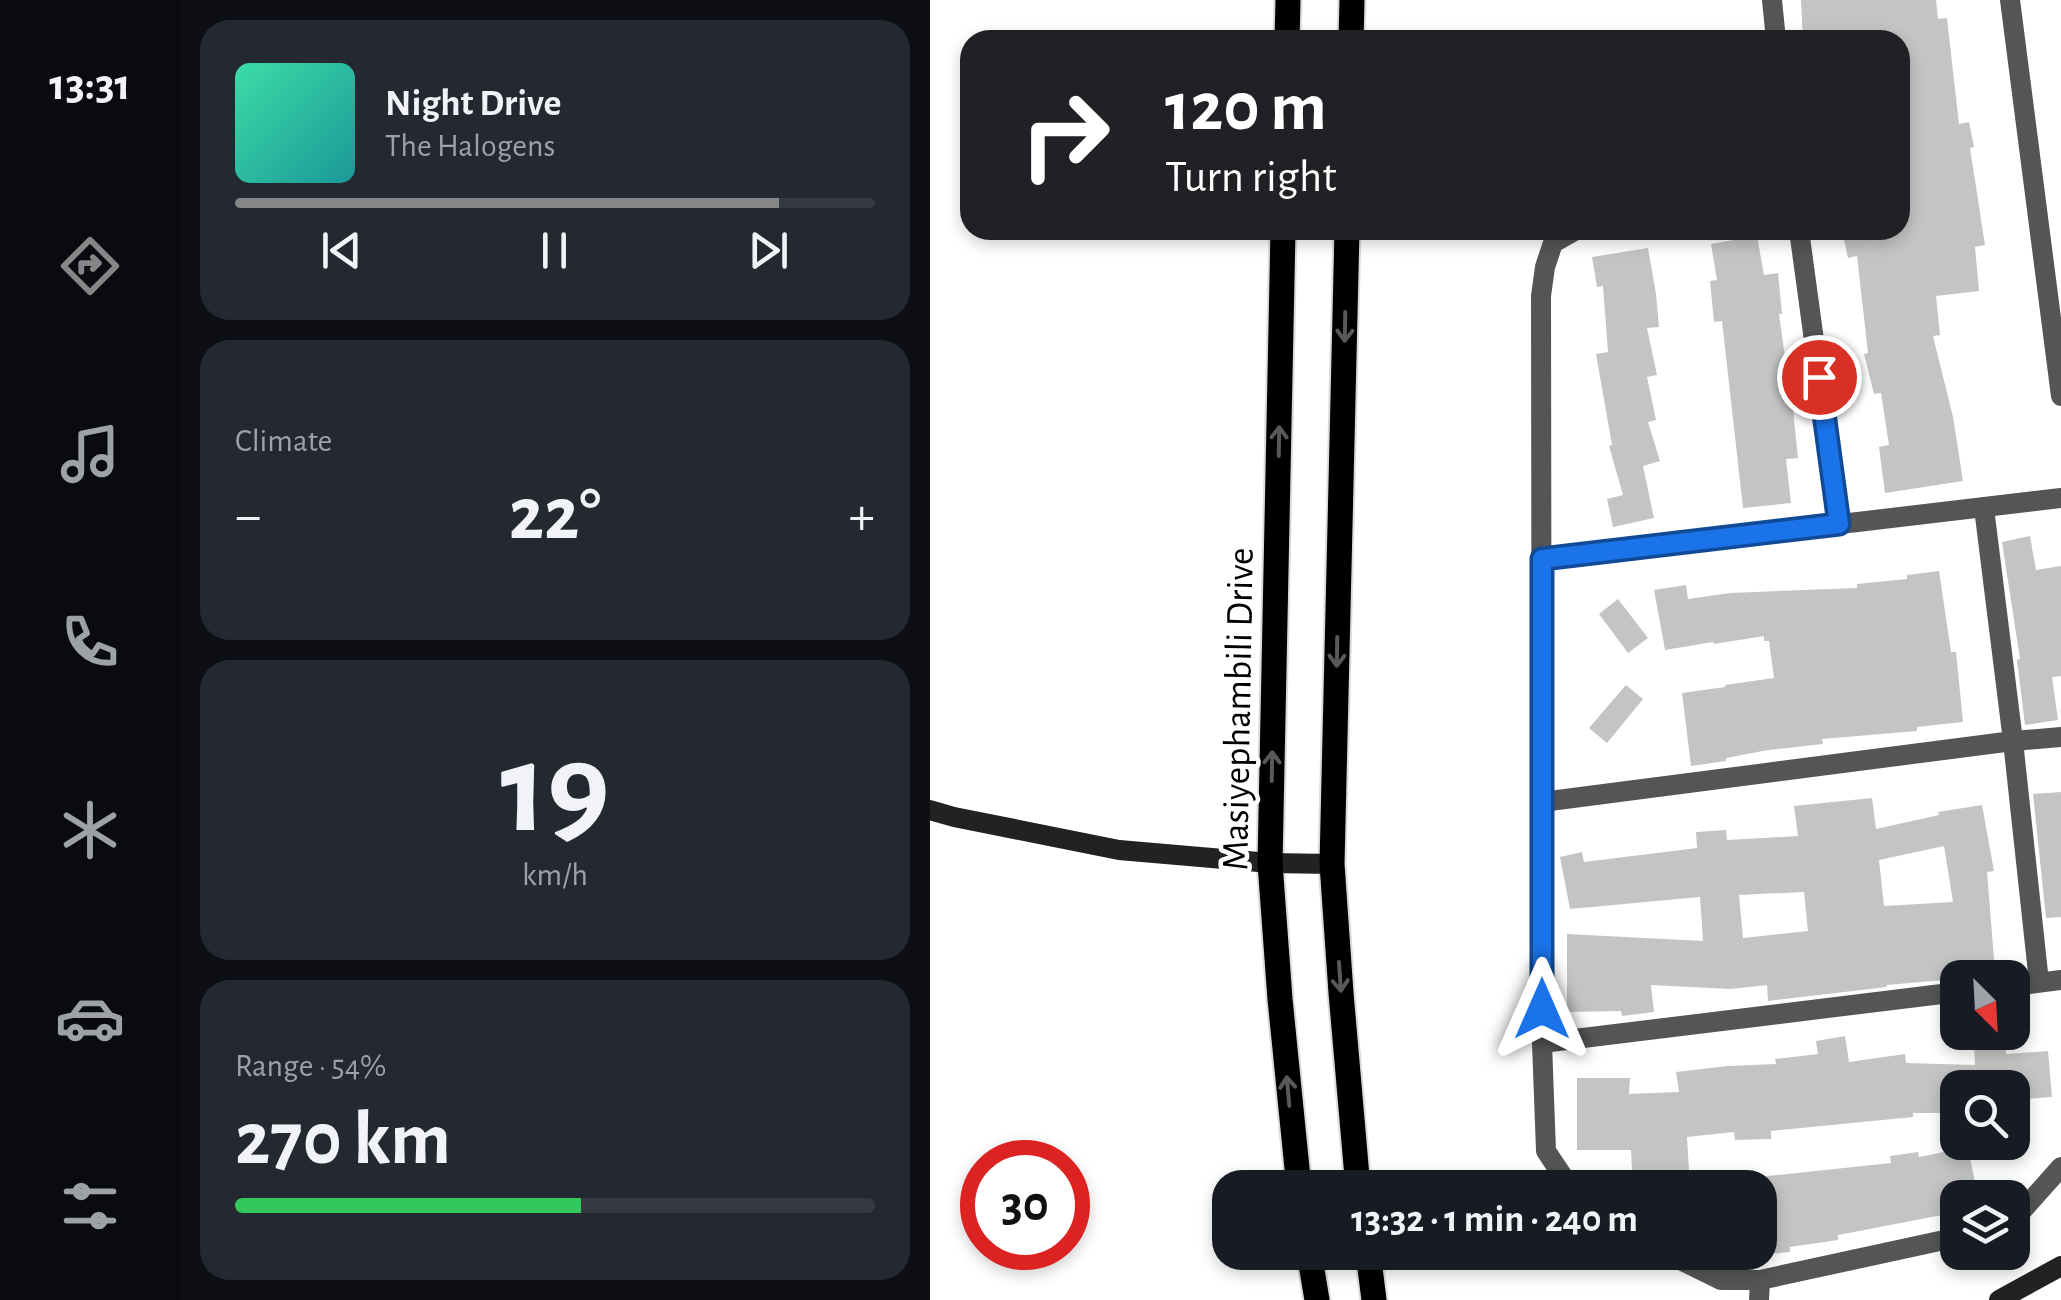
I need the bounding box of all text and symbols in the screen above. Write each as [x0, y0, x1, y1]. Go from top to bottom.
text: 13:31 [49, 63, 131, 108]
icon: right [1000, 70, 1130, 200]
text: 120 m [1165, 73, 1327, 143]
text: Night Drive [385, 85, 561, 123]
text: The Halogens [385, 130, 555, 162]
text: Turn right [1165, 155, 1337, 200]
icon: previous [314, 223, 369, 278]
icon: pause [527, 223, 582, 278]
icon: next [741, 223, 796, 278]
icon: directions [55, 231, 125, 301]
one-way arrow [1335, 311, 1354, 343]
pin [1777, 335, 1862, 420]
icon: arrive [1792, 350, 1847, 405]
icon: music [55, 419, 125, 489]
text: Climate [235, 425, 332, 457]
one-way arrow [1269, 426, 1288, 458]
text: 22° [509, 478, 601, 553]
text: − [235, 489, 261, 544]
text: + [849, 489, 875, 544]
street label: Masiyephambili Drive [1217, 547, 1261, 871]
icon: phone [55, 607, 125, 677]
one-way arrow [1328, 636, 1346, 668]
text: 19 [500, 726, 610, 856]
one-way arrow [1262, 751, 1282, 784]
icon: climate [55, 795, 125, 865]
text: km/h [522, 859, 588, 891]
position arrow [1490, 957, 1594, 1061]
north arrow [1940, 960, 2030, 1050]
map controls [1940, 960, 2030, 1270]
one-way arrow [1330, 961, 1349, 993]
icon: car [55, 983, 125, 1053]
text: Range · 54% [235, 1050, 386, 1082]
button: search [1940, 1070, 2030, 1160]
one-way arrow [1279, 1075, 1298, 1107]
text: 270 km [235, 1103, 451, 1178]
speed limit sign: 30 [960, 1140, 1090, 1270]
icon: filters [55, 1171, 125, 1241]
button: layers [1940, 1180, 2030, 1270]
text: 13:32 · 1 min · 240 m [1351, 1201, 1638, 1239]

